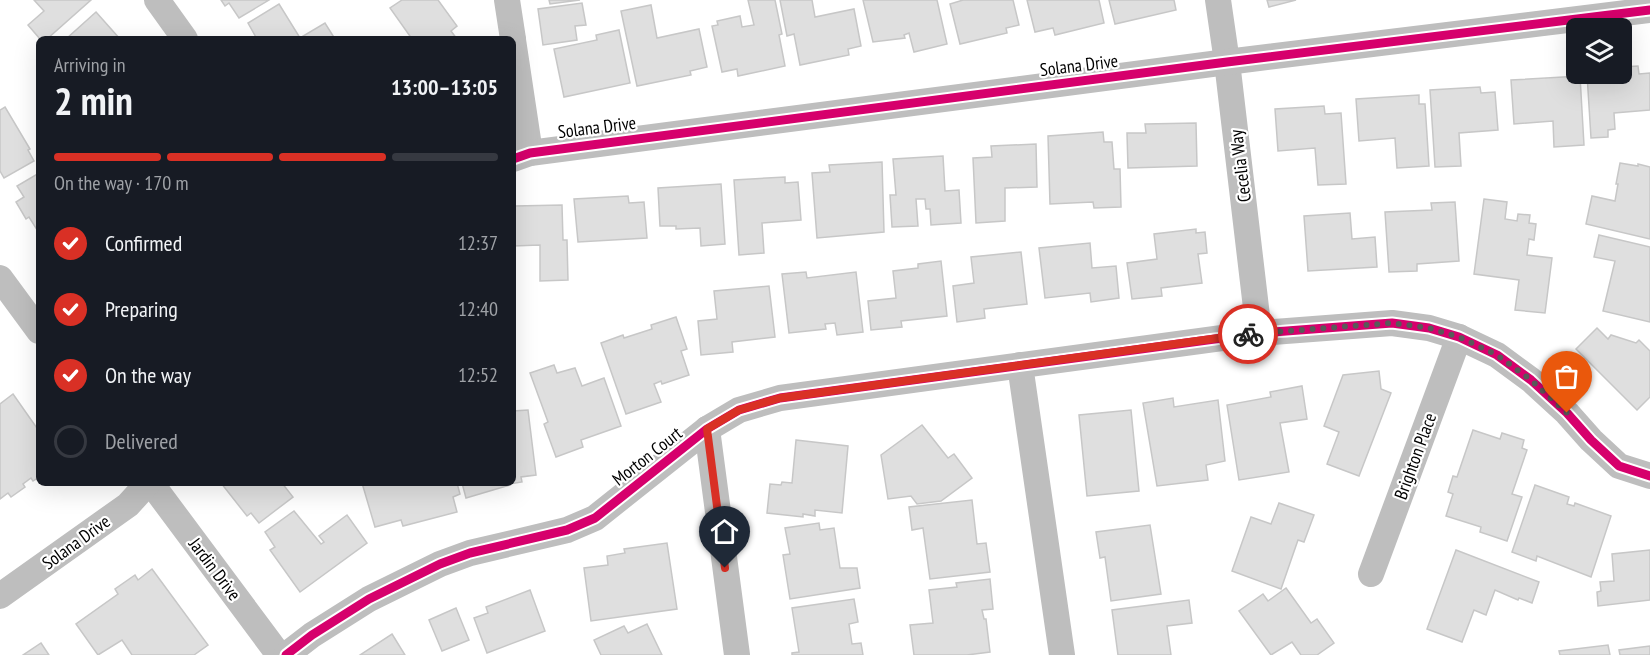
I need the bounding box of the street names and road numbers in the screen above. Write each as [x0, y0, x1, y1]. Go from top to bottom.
street label: Solana Drive [1039, 49, 1119, 81]
street label: Solana Drive [557, 111, 637, 143]
street label: Cecelia Way [1224, 128, 1256, 204]
street label: Brighton Place [1389, 410, 1441, 502]
street label: Morton Court [607, 422, 687, 490]
street label: Solana Drive [37, 510, 115, 574]
street label: Jardin Drive [183, 532, 246, 605]

